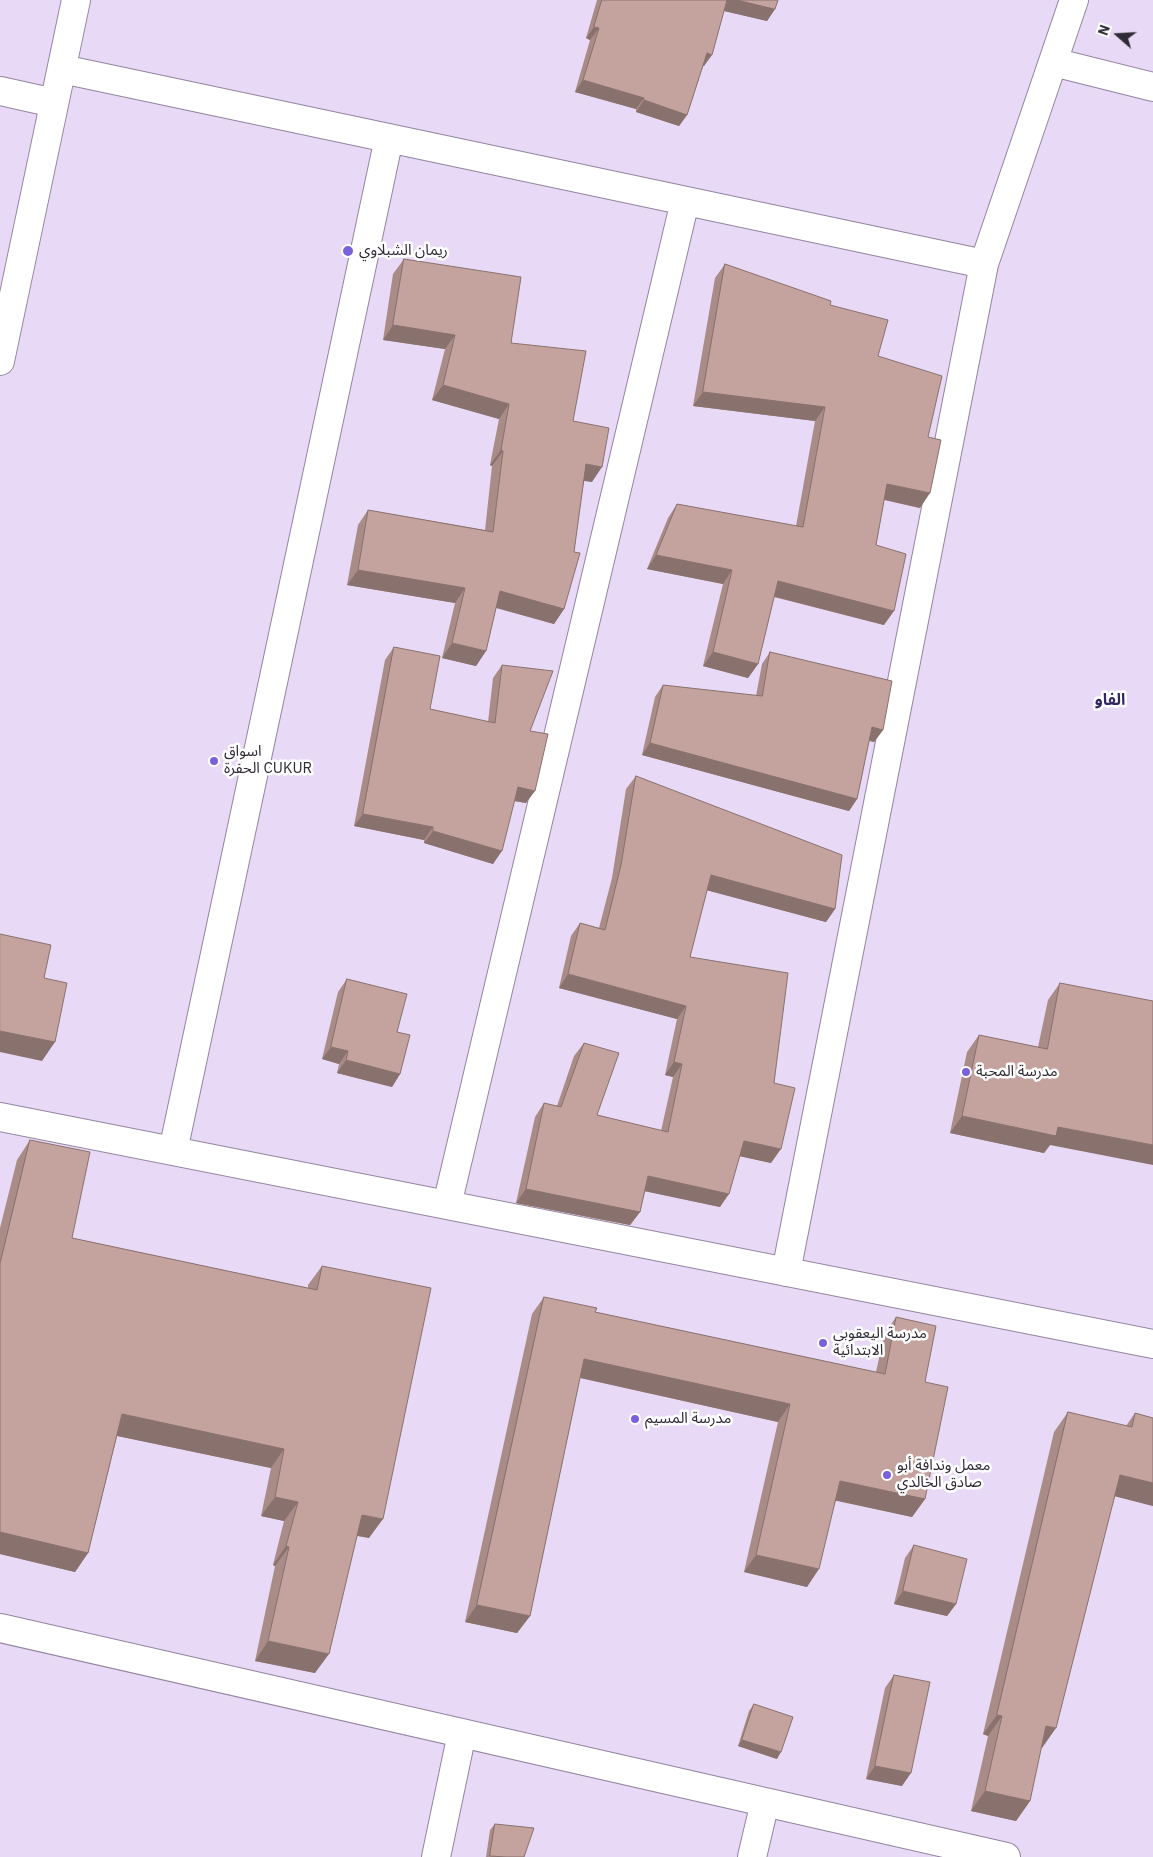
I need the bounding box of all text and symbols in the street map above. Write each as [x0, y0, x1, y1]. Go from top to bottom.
north arrow [1093, 10, 1143, 60]
text: N [1094, 22, 1114, 38]
place label: ريمان الشبلاوي [359, 242, 448, 260]
marker: ريمان الشبلاوي [341, 244, 355, 258]
district label: الفاو [1095, 690, 1125, 710]
place label: اسواق الحفرة CUKUR [224, 743, 312, 778]
marker: اسواق الحفرة CUKUR [208, 755, 220, 767]
place label: مدرسة المحبة [976, 1063, 1058, 1081]
marker: مدرسة المحبة [960, 1066, 972, 1078]
place label: مدرسة اليعقوبي الابتدائية [833, 1325, 927, 1360]
marker: مدرسة اليعقوبي الابتدائية [817, 1337, 829, 1349]
place label: مدرسة المسيم [645, 1410, 731, 1428]
marker: مدرسة المسيم [629, 1413, 641, 1425]
place label: معمل وندافة أبو صادق الخالدي [897, 1457, 990, 1492]
marker: معمل وندافة أبو صادق الخالدي [881, 1469, 893, 1481]

